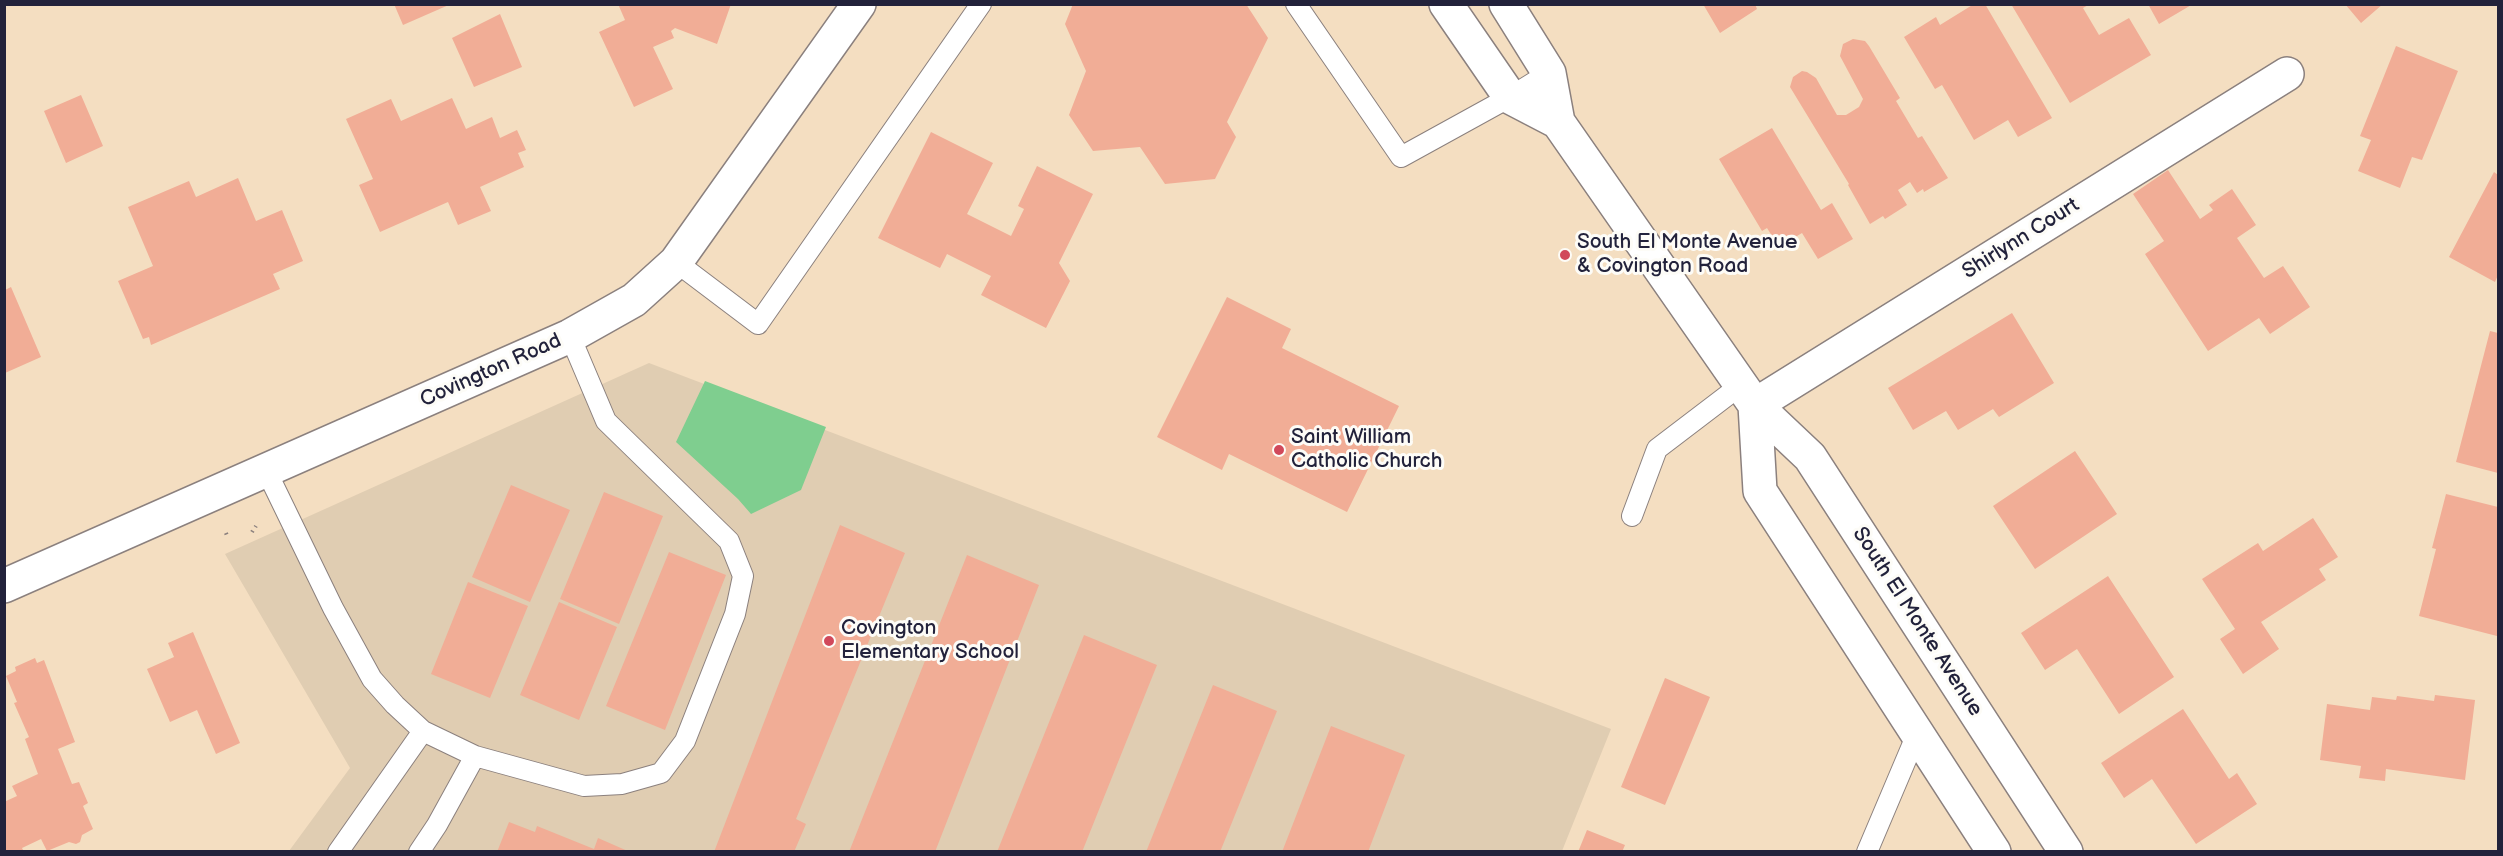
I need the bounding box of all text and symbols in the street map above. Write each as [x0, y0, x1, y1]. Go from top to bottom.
street label: Shirlynn Court [1958, 193, 2084, 285]
place label: South El Monte Avenue & Covington Road [1577, 230, 1797, 280]
marker: South El Monte Avenue & Covington Road [1558, 248, 1572, 262]
street label: Covington Road [417, 329, 565, 413]
place label: Saint William Catholic Church [1291, 425, 1442, 475]
marker: Saint William Catholic Church [1272, 443, 1286, 457]
street label: South El Monte Avenue [1846, 523, 1988, 721]
place label: Covington Elementary School [841, 616, 1019, 666]
marker: Covington Elementary School [822, 634, 836, 648]

